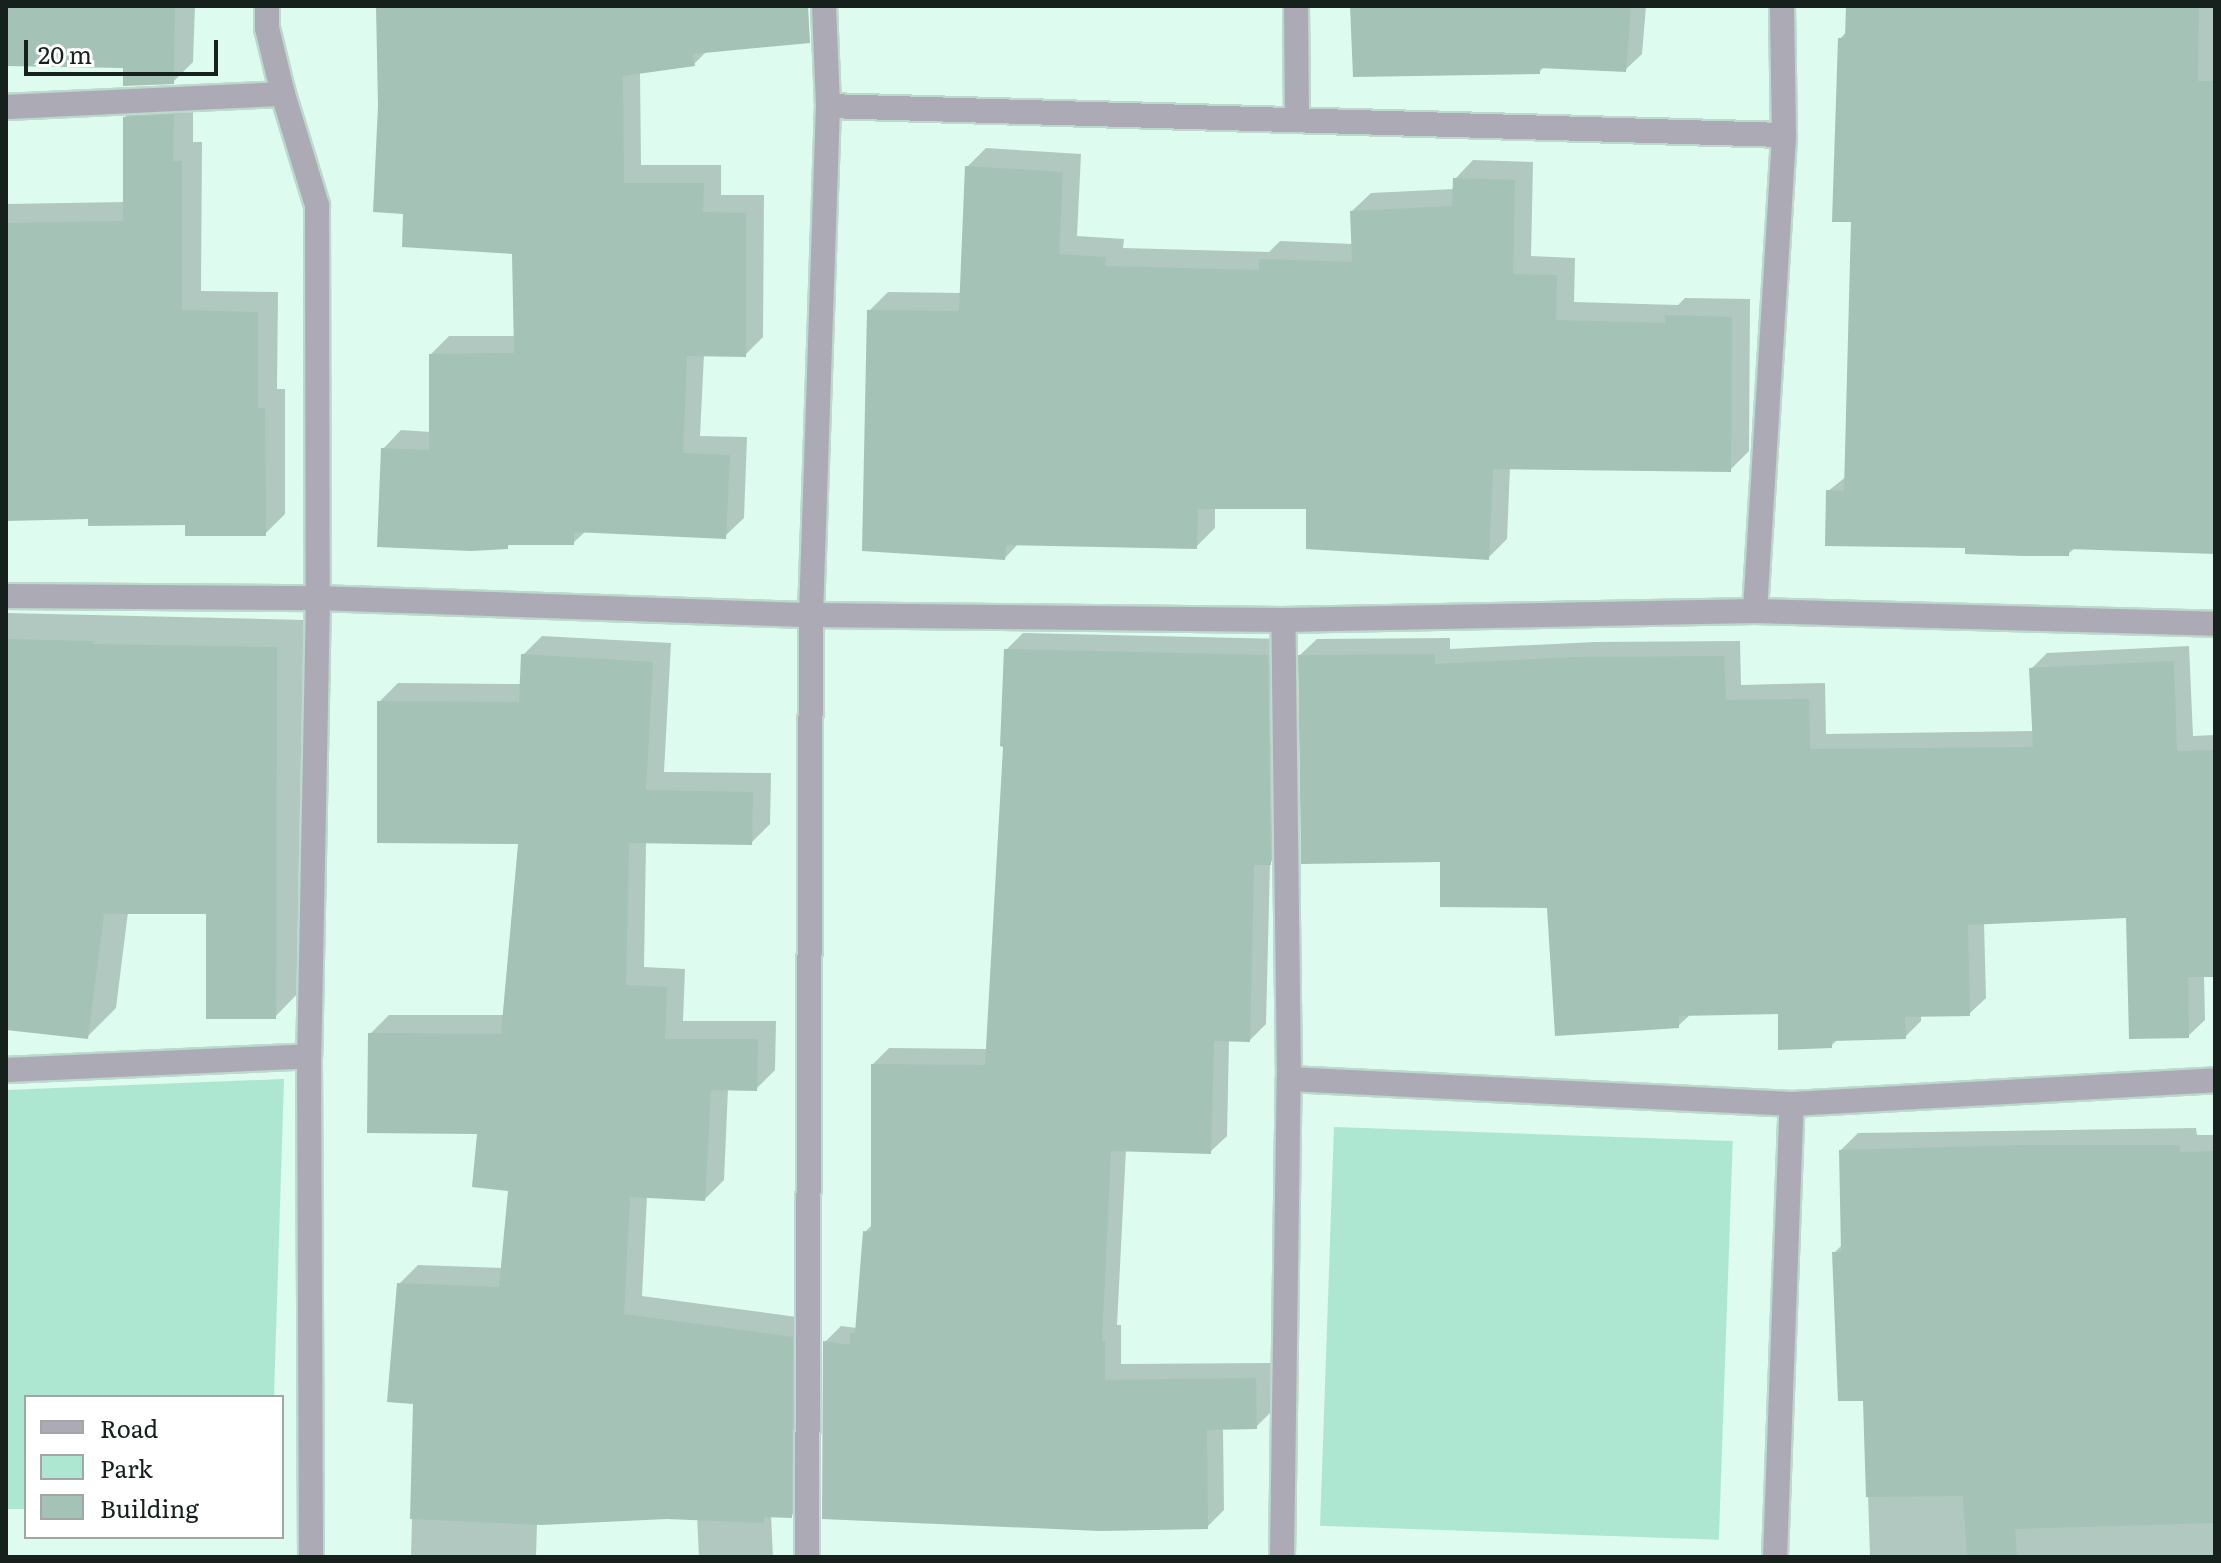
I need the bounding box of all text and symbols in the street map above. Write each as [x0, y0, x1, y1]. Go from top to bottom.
scale bar [28, 24, 222, 74]
text: 20 m [38, 36, 92, 71]
legend [24, 1395, 284, 1539]
text: Road [100, 1410, 158, 1445]
text: Park [100, 1450, 153, 1485]
text: Building [100, 1490, 199, 1525]

